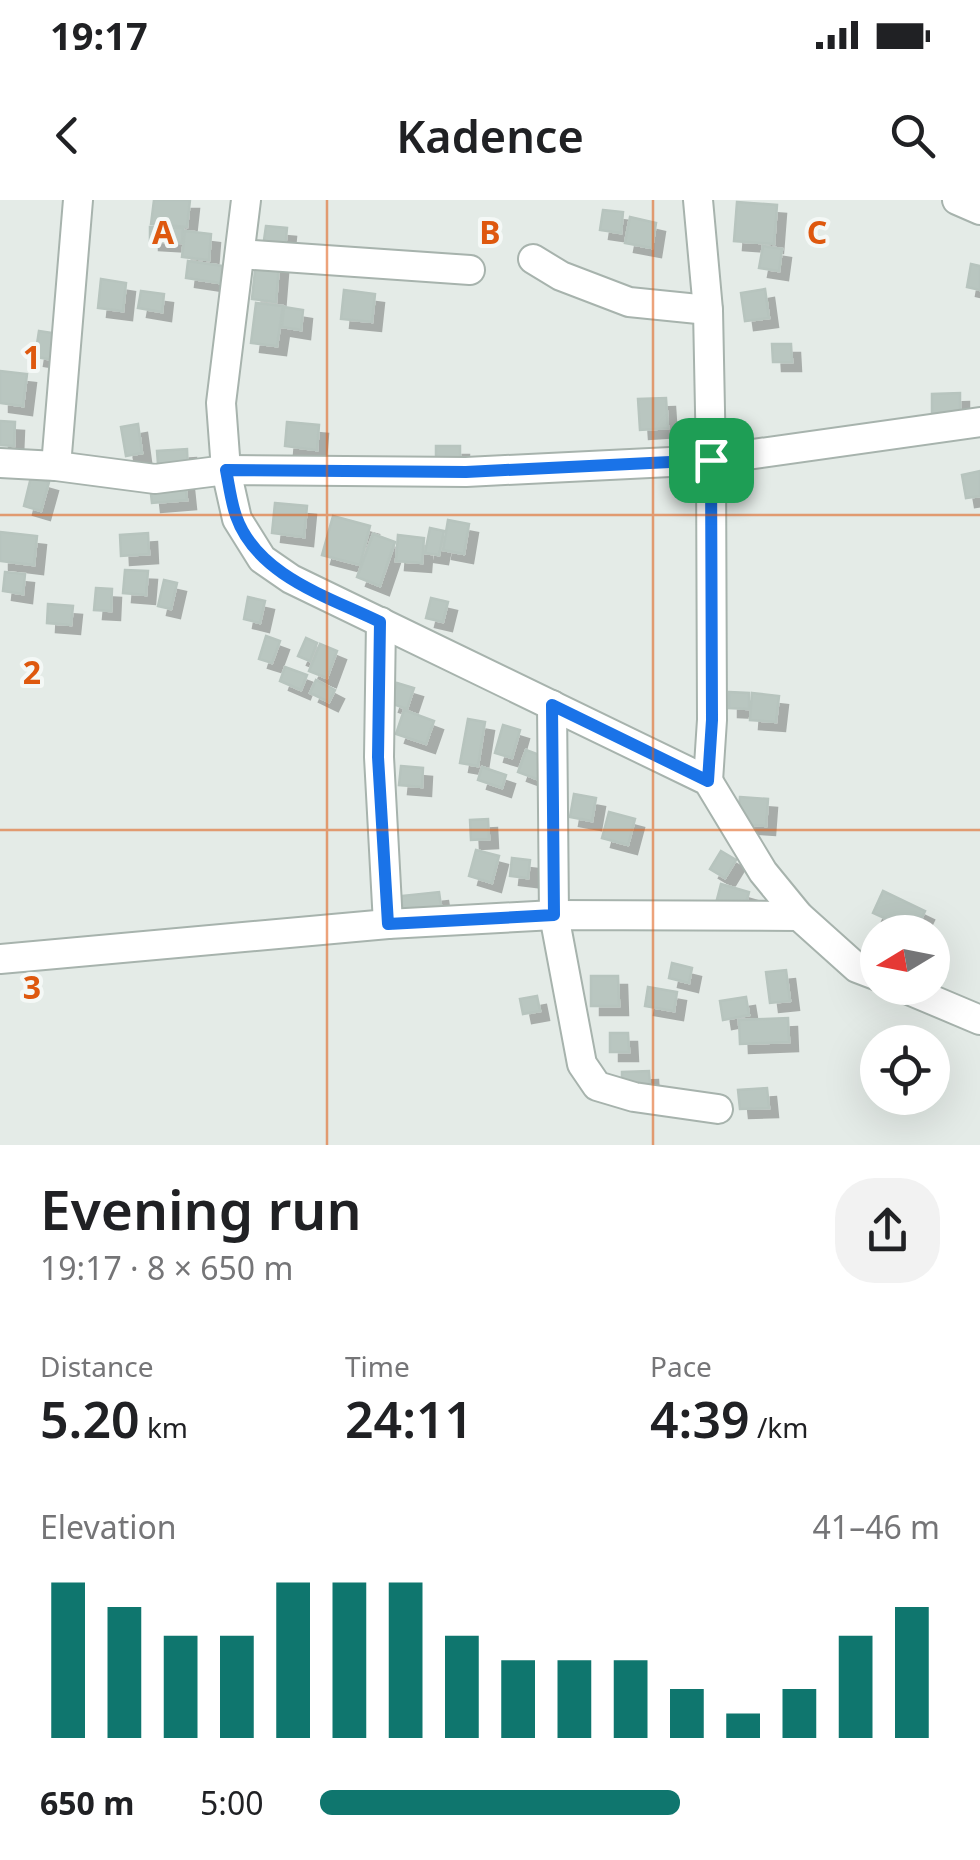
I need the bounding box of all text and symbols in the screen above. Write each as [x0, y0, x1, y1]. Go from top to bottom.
text: 19:17 [50, 9, 148, 61]
text: Kadence [396, 105, 584, 166]
icon: back [40, 108, 95, 163]
icon: search [885, 108, 940, 163]
text: A [152, 210, 175, 253]
text: B [479, 210, 501, 253]
text: C [807, 210, 827, 253]
text: 1 [23, 335, 41, 378]
pin [669, 418, 754, 503]
icon: arrive [684, 433, 739, 488]
text: 2 [23, 650, 41, 693]
north arrow [860, 915, 950, 1005]
map controls [860, 915, 950, 1115]
text: 3 [23, 965, 41, 1008]
button: locate [860, 1025, 950, 1115]
text: Evening run [40, 1171, 361, 1246]
button: share [835, 1178, 940, 1283]
text: 19:17 · 8 × 650 m [40, 1246, 293, 1289]
text: Distance [40, 1347, 153, 1385]
text: Time [345, 1347, 410, 1385]
text: Pace [650, 1347, 712, 1385]
text: 5.20 [40, 1385, 140, 1453]
text: 24:11 [345, 1385, 473, 1453]
text: 4:39 [650, 1385, 750, 1453]
text: km [140, 1408, 188, 1446]
text: /km [750, 1408, 808, 1446]
text: Elevation [40, 1505, 177, 1548]
text: 41–46 m [813, 1505, 940, 1548]
text: 650 m [40, 1781, 134, 1824]
text: 5:00 [200, 1781, 264, 1824]

